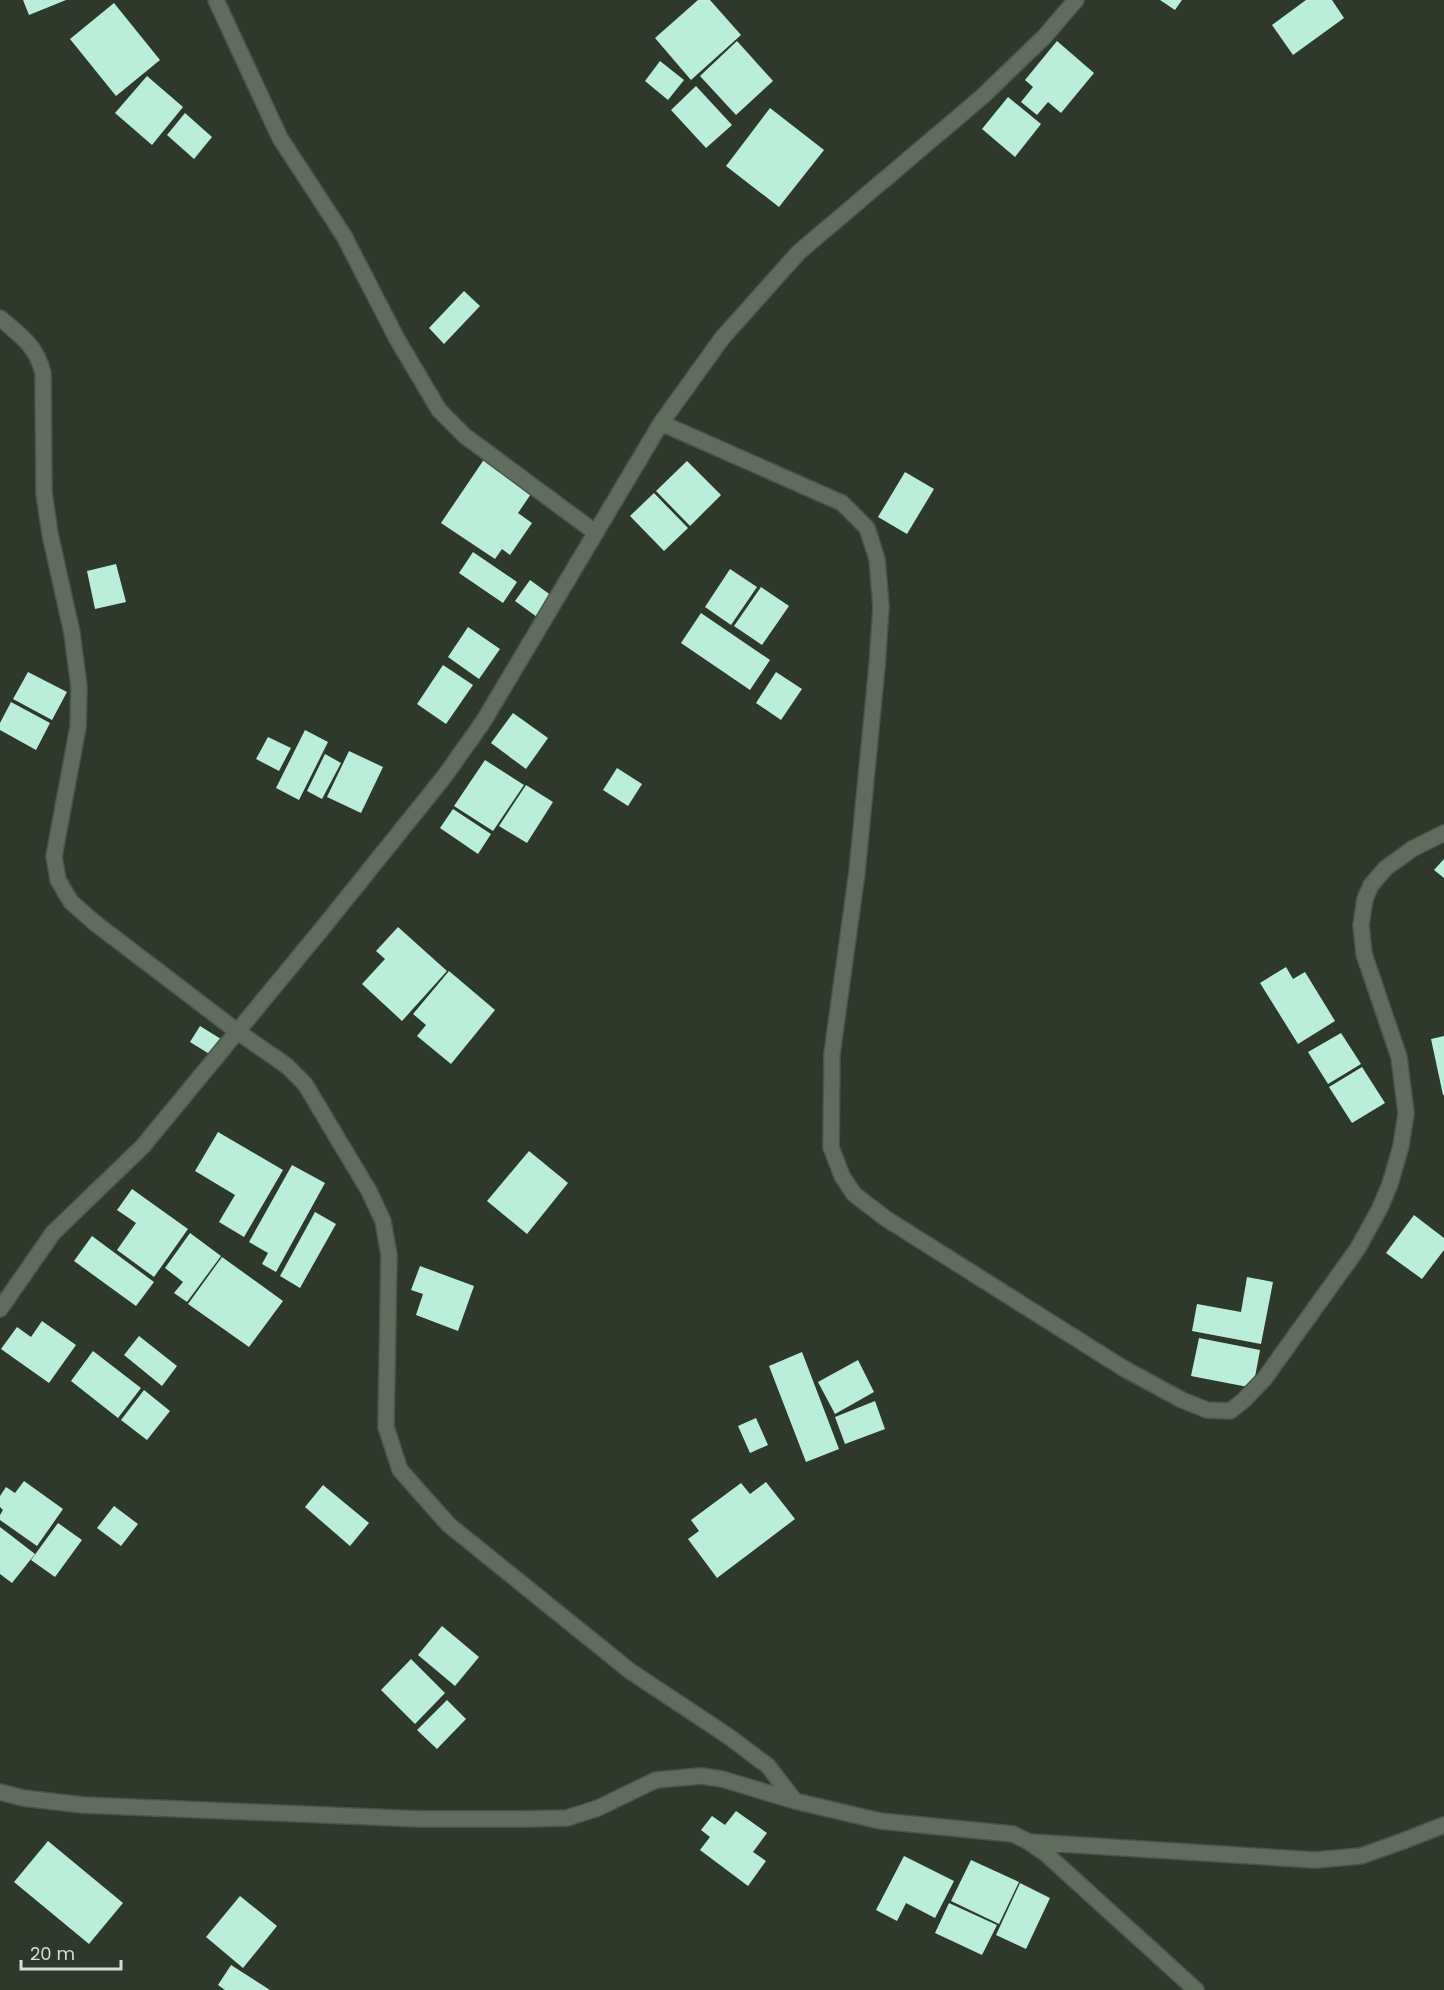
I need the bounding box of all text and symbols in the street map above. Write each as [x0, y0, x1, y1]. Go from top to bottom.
scale bar [21, 1933, 122, 1971]
text: 20 m [30, 1941, 75, 1966]

